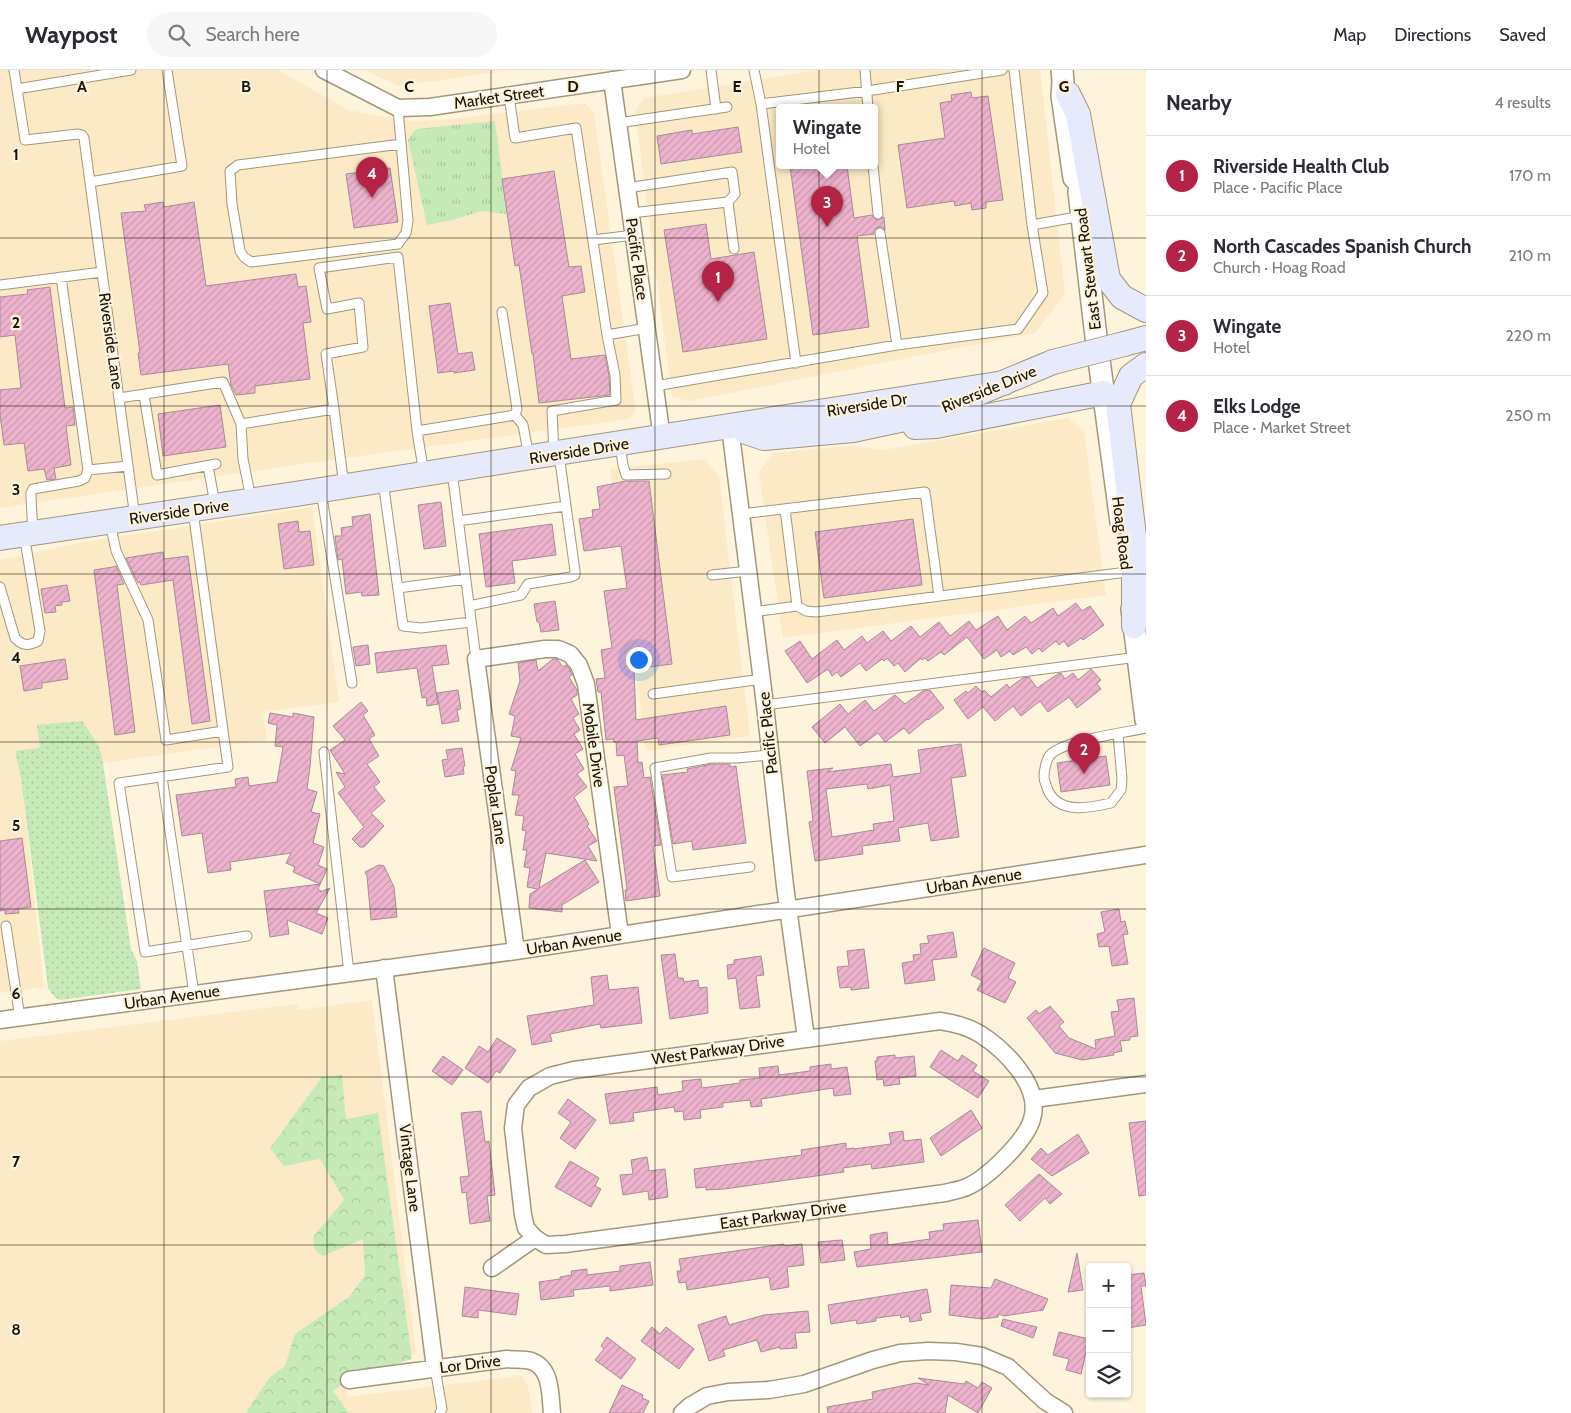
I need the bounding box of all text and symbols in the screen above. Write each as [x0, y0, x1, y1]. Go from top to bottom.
search box [147, 12, 497, 57]
text: Waypost [25, 20, 117, 49]
icon: search [165, 21, 193, 49]
text: Search here [205, 23, 300, 46]
text: Map [1333, 24, 1366, 46]
text: Directions [1394, 24, 1471, 46]
text: Saved [1499, 24, 1546, 46]
text: A [77, 77, 87, 96]
text: B [241, 77, 251, 96]
text: C [404, 77, 414, 96]
text: D [567, 77, 579, 96]
text: E [732, 77, 742, 96]
text: F [896, 77, 905, 96]
text: G [1059, 77, 1069, 96]
street label: Market Street [453, 81, 546, 113]
text: Nearby [1166, 90, 1232, 115]
text: 4 results [1494, 93, 1551, 112]
popup [776, 104, 878, 169]
text: Wingate [793, 116, 861, 139]
text: Hotel [793, 139, 830, 158]
text: 1 [13, 145, 19, 164]
text: Riverside Health Club [1213, 155, 1389, 178]
pin: 4 [356, 157, 388, 198]
text: 1 [1179, 166, 1185, 185]
text: 170 m [1509, 166, 1551, 185]
text: Place · Pacific Place [1213, 178, 1343, 197]
pin: 3 [811, 186, 843, 227]
street label: East Stewart Road [1071, 207, 1105, 331]
street label: Pacific Place [622, 217, 652, 301]
text: North Cascades Spanish Church [1213, 235, 1471, 258]
text: 2 [1178, 246, 1186, 265]
text: 210 m [1509, 246, 1551, 265]
text: Church · Hoag Road [1213, 258, 1346, 277]
pin: 1 [702, 261, 734, 302]
street label: Riverside Lane [95, 291, 127, 391]
text: 2 [12, 313, 20, 332]
text: Wingate [1213, 315, 1281, 338]
text: 3 [1178, 326, 1186, 345]
text: 220 m [1505, 326, 1551, 345]
text: Hotel [1213, 338, 1250, 357]
street label: Riverside Drive [939, 361, 1039, 417]
street label: Riverside Dr [825, 389, 909, 421]
text: Elks Lodge [1213, 395, 1301, 418]
text: 4 [1177, 406, 1187, 425]
text: 250 m [1505, 406, 1551, 425]
text: Place · Market Street [1213, 418, 1351, 437]
street label: Riverside Drive [528, 434, 630, 468]
text: 3 [12, 480, 20, 499]
street label: Hoag Road [1108, 495, 1136, 571]
street label: Riverside Drive [128, 496, 230, 528]
your location [626, 647, 652, 673]
text: 4 [11, 648, 21, 667]
street label: Pacific Place [754, 691, 782, 775]
street label: Mobile Drive [579, 701, 609, 789]
pin: 2 [1068, 733, 1100, 774]
street label: Poplar Lane [481, 764, 511, 846]
text: 5 [12, 816, 20, 835]
street label: Urban Avenue [925, 864, 1023, 898]
street label: Urban Avenue [525, 925, 623, 959]
street label: Urban Avenue [123, 981, 221, 1013]
text: 6 [12, 984, 21, 1003]
street label: West Parkway Drive [651, 1031, 785, 1069]
street label: Vintage Lane [395, 1123, 425, 1213]
text: 7 [12, 1152, 21, 1171]
street label: East Parkway Drive [719, 1197, 847, 1233]
map controls [1086, 1263, 1131, 1398]
button: + [1086, 1263, 1131, 1308]
button: − [1086, 1308, 1131, 1353]
text: 8 [11, 1320, 21, 1339]
street label: Lor Drive [438, 1351, 502, 1377]
button: layers [1086, 1353, 1131, 1398]

